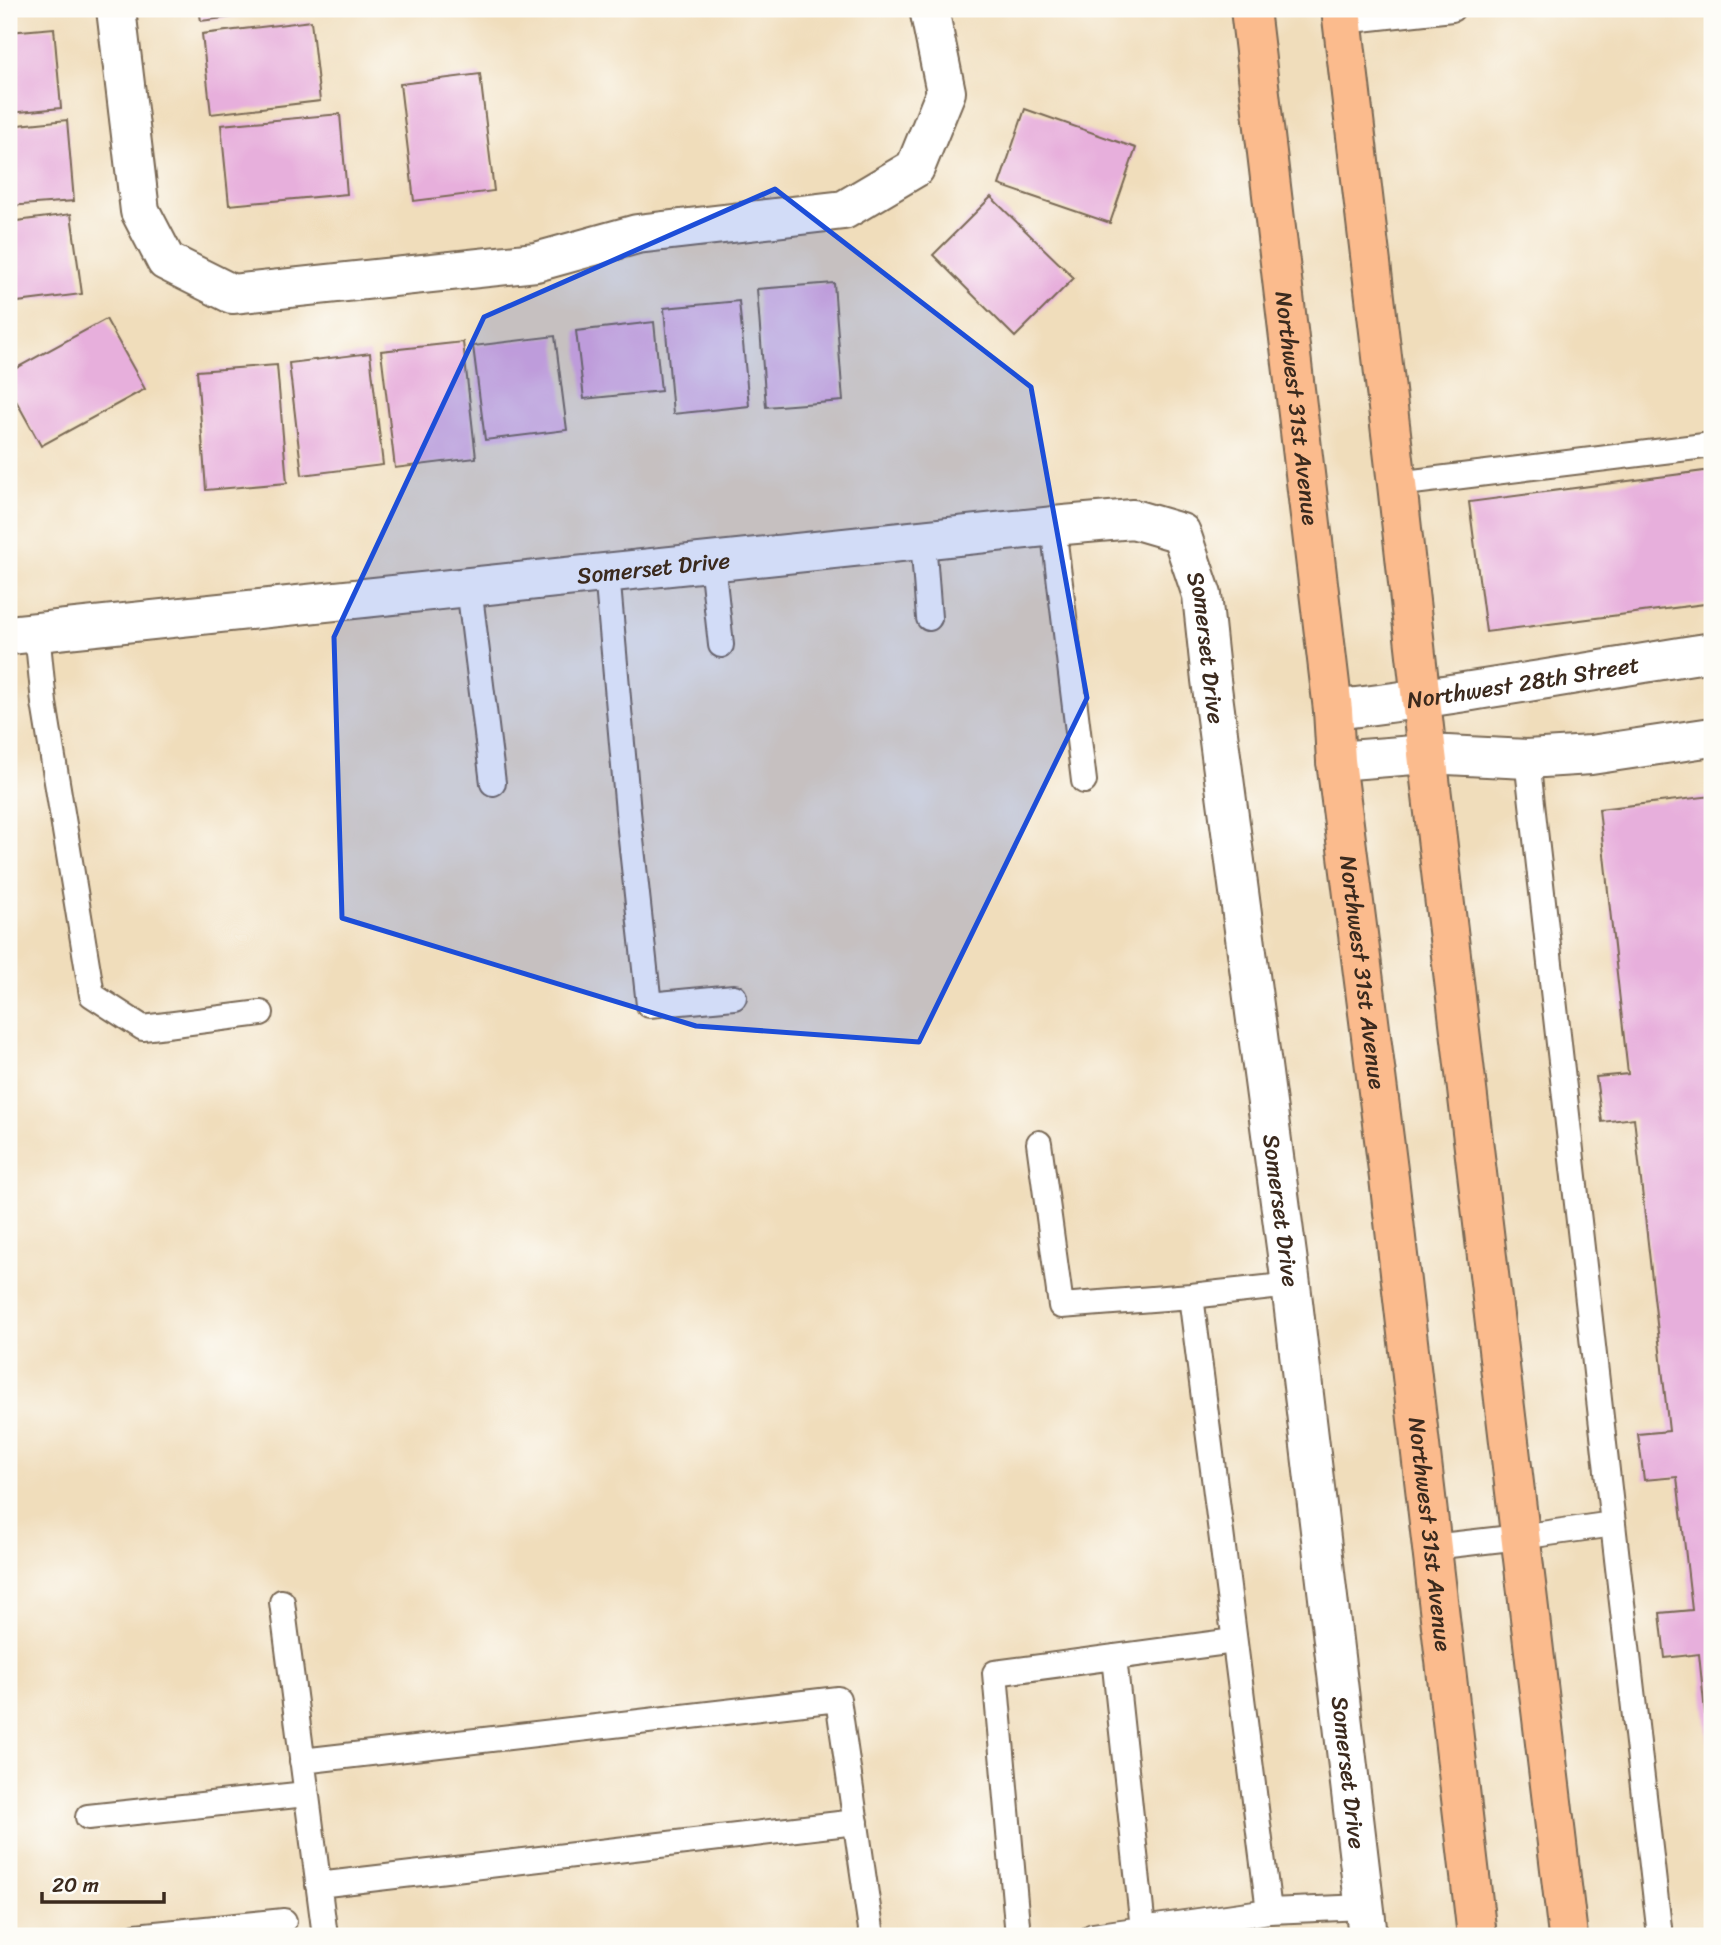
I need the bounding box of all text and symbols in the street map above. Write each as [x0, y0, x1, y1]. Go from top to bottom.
street label: Northwest 31st Avenue [1263, 289, 1331, 528]
street label: Somerset Drive [575, 540, 732, 597]
street label: Somerset Drive [1174, 566, 1237, 727]
street label: Northwest 28th Street [1404, 644, 1642, 721]
street label: Northwest 31st Avenue [1327, 853, 1398, 1092]
street label: Somerset Drive [1250, 1132, 1311, 1290]
street label: Northwest 31st Avenue [1396, 1415, 1464, 1654]
street label: Somerset Drive [1319, 1694, 1378, 1851]
scale bar [42, 1861, 164, 1905]
text: 20 m [52, 1866, 99, 1904]

